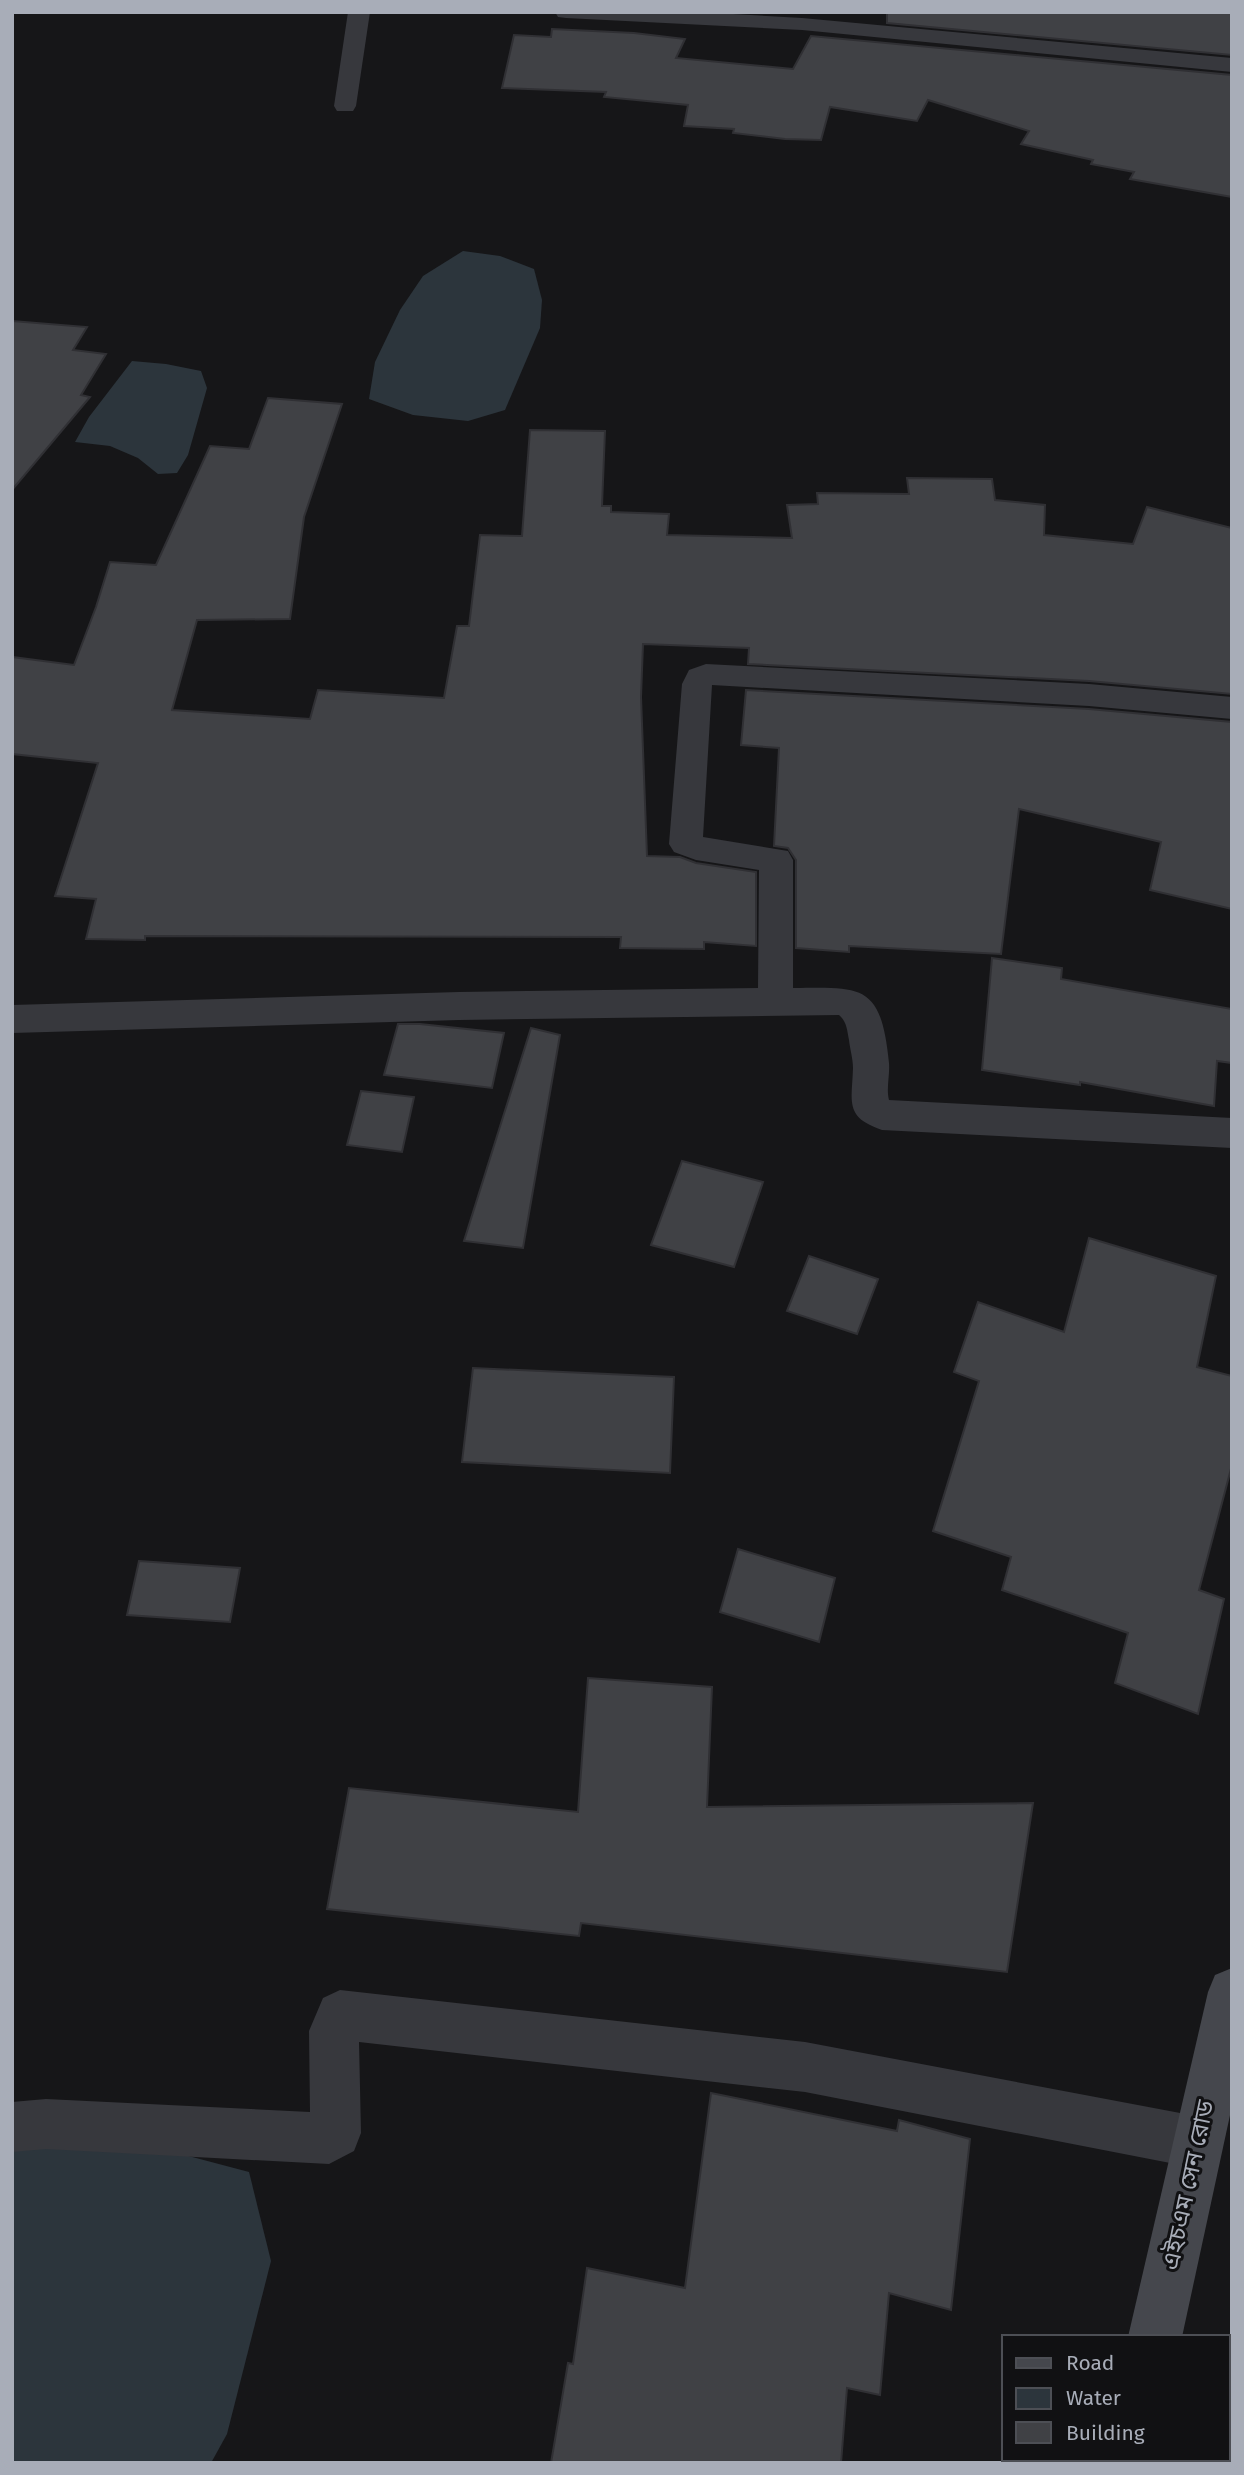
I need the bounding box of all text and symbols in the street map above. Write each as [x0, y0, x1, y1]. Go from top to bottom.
street label: এইচএম সেন রোড [1156, 2097, 1220, 2272]
legend [1002, 2335, 1230, 2461]
text: Road [1066, 2350, 1114, 2376]
text: Water [1066, 2385, 1121, 2411]
text: Building [1066, 2420, 1145, 2446]

